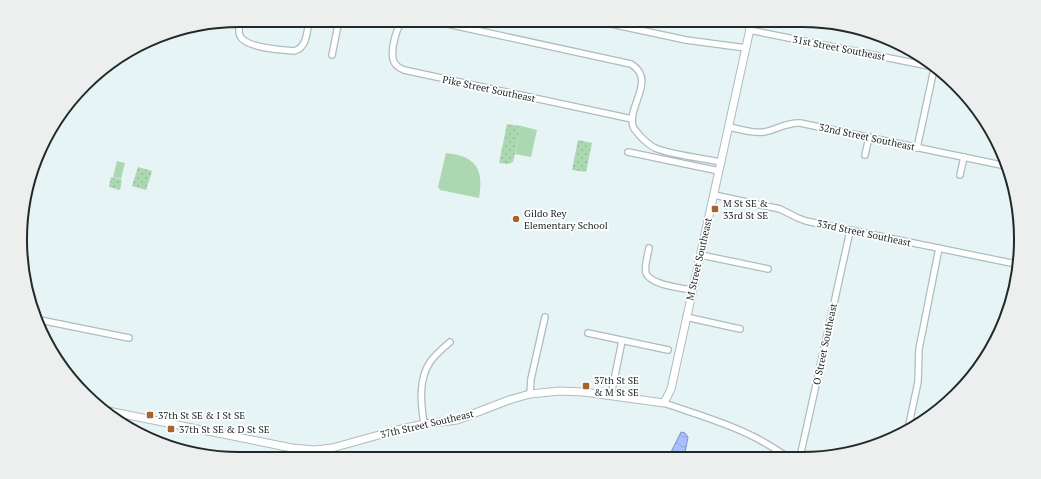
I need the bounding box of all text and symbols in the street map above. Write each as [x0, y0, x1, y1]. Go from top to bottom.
street label: 31st Street Southeast [791, 33, 887, 63]
street label: Pike Street Southeast [441, 73, 537, 105]
street label: 32nd Street Southeast [818, 120, 917, 154]
place label: M St SE & 33rd St SE [723, 197, 768, 222]
marker: M St SE & 33rd St SE [710, 204, 720, 214]
place label: Gildo Rey Elementary School [524, 207, 608, 232]
marker: Gildo Rey Elementary School [511, 214, 521, 224]
street label: M Street Southeast [683, 216, 715, 302]
street label: 33rd Street Southeast [816, 217, 913, 249]
street label: O Street Southeast [810, 302, 840, 386]
place label: 37th St SE & M St SE [594, 374, 639, 399]
marker: 37th St SE & M St SE [581, 381, 591, 391]
street label: 37th Street Southeast [379, 407, 475, 441]
place label: 37th St SE & I St SE [158, 409, 245, 422]
marker: 37th St SE & I St SE [145, 410, 155, 420]
place label: 37th St SE & D St SE [179, 423, 270, 436]
marker: 37th St SE & D St SE [166, 424, 176, 434]

